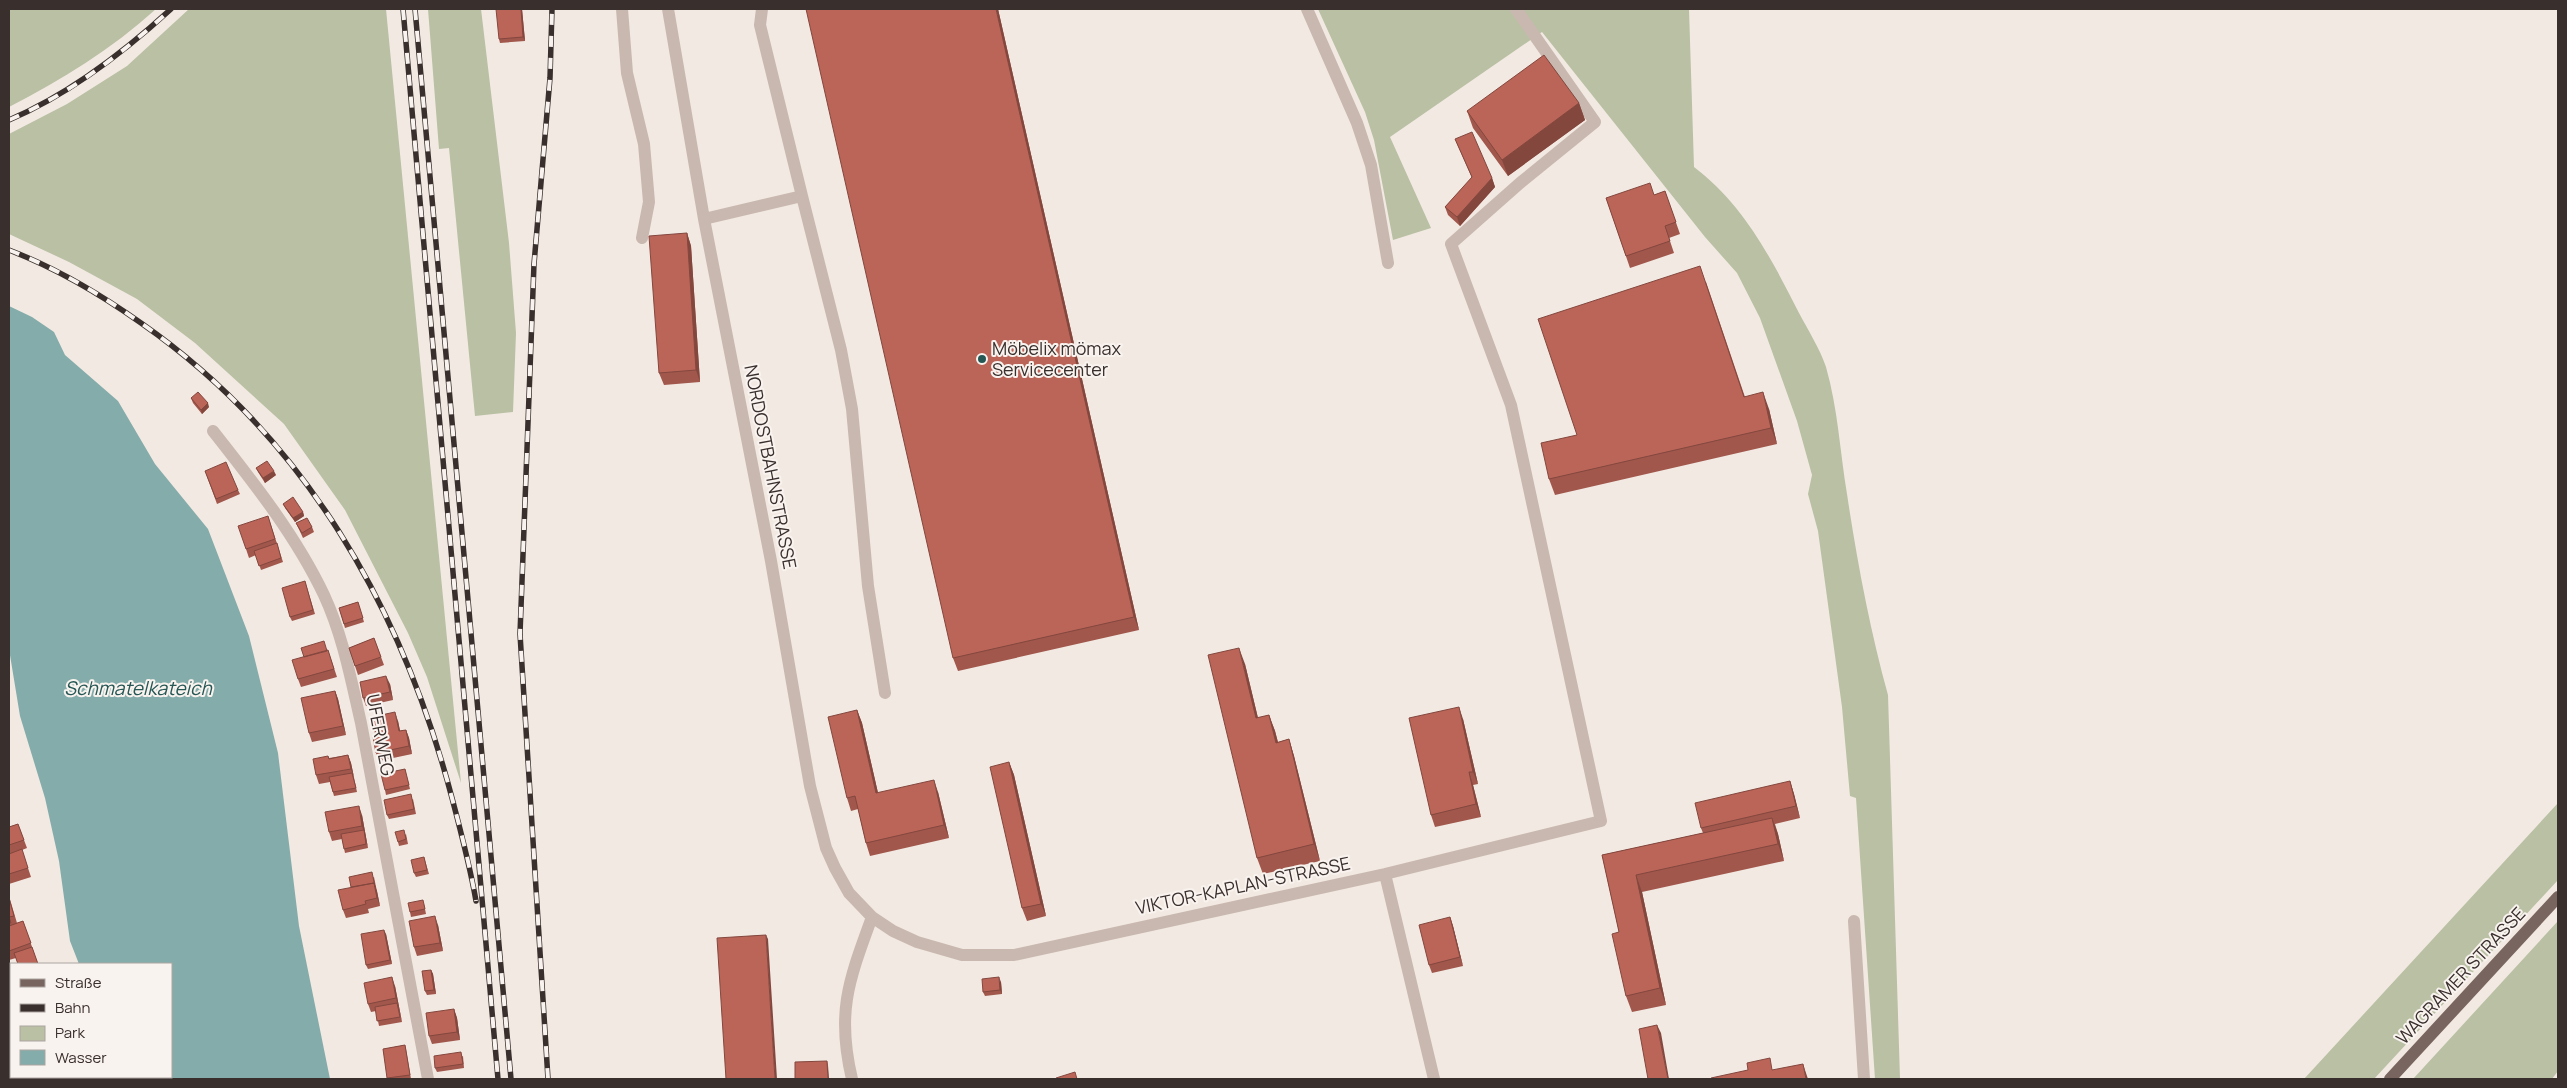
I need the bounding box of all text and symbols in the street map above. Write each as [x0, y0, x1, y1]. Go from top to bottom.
place label: Möbelix mömax Servicecenter [992, 336, 1122, 381]
marker: Möbelix mömax Servicecenter [976, 353, 988, 365]
street label: NORDOSTBAHNSTRASSE [739, 363, 803, 571]
water label: Schmatelkateich [64, 675, 212, 701]
street label: UFERWEG [361, 692, 401, 778]
street label: VIKTOR-KAPLAN-STRASSE [1133, 851, 1352, 920]
street label: WAGRAMER STRASSE [2390, 902, 2530, 1049]
legend [10, 963, 172, 1078]
text: Straße [55, 972, 102, 993]
text: Bahn [55, 997, 90, 1018]
text: Park [55, 1022, 85, 1043]
text: Wasser [55, 1047, 107, 1068]

